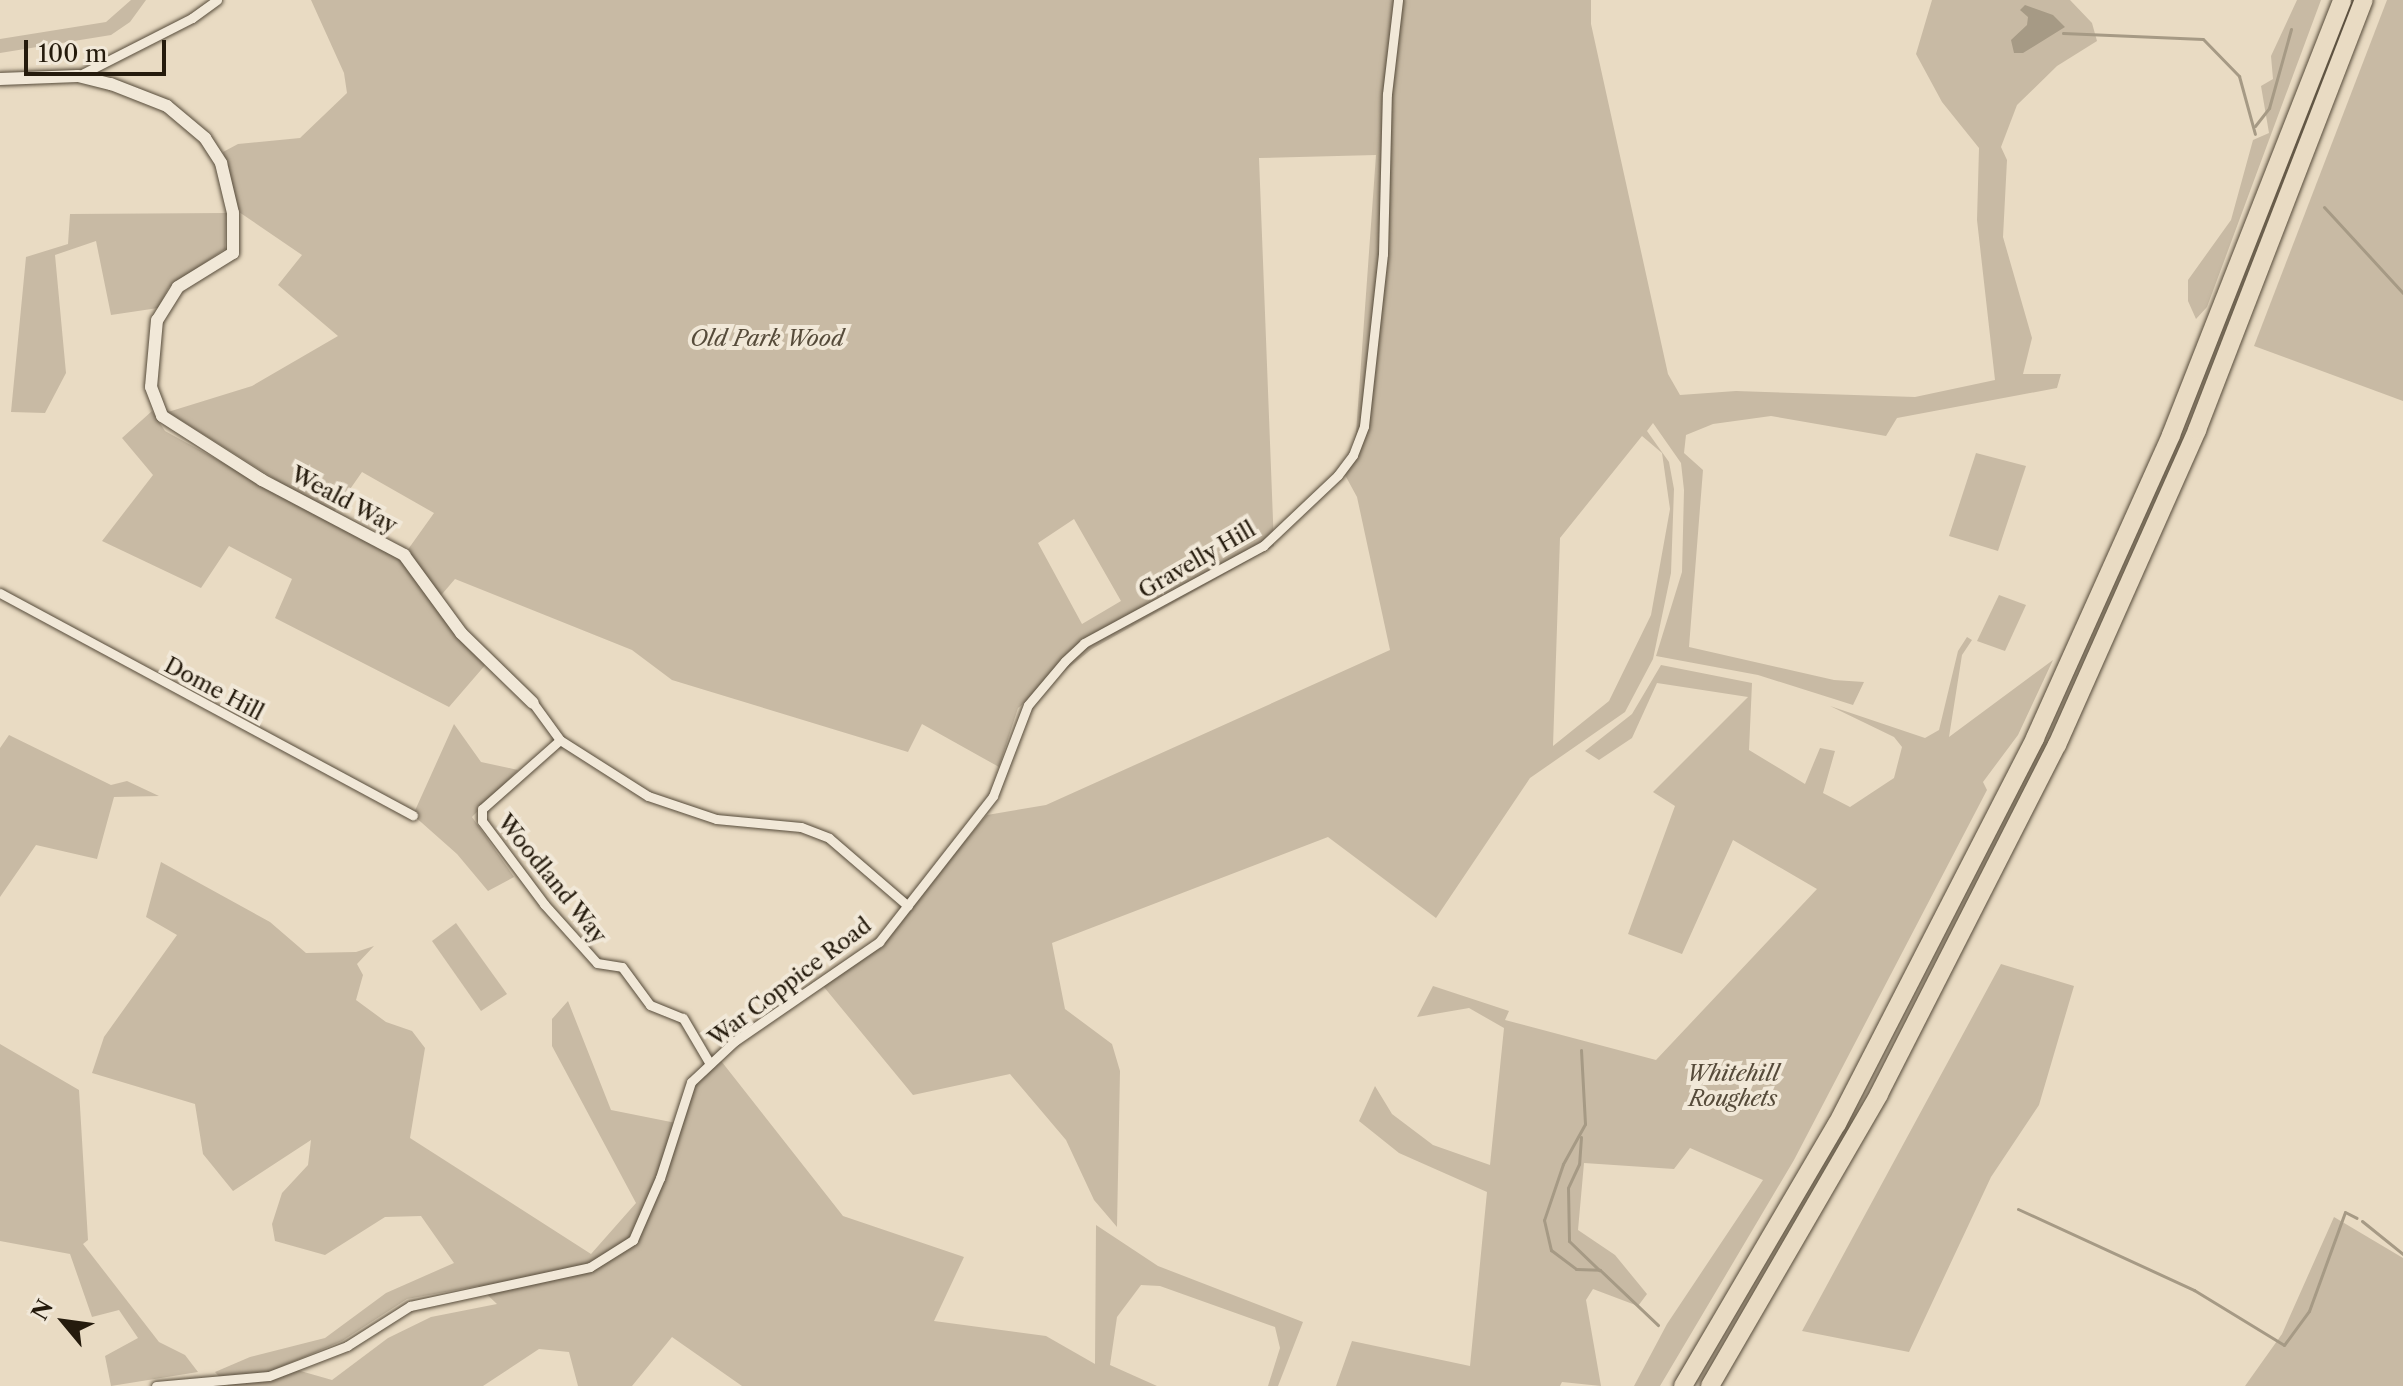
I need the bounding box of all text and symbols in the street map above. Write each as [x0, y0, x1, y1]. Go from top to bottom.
scale bar [28, 24, 170, 74]
text: 100 m [38, 39, 107, 68]
park label: Old Park Wood [690, 326, 844, 352]
street label: Weald Way [286, 461, 402, 539]
street label: Gravelly Hill [1134, 516, 1260, 604]
street label: Dome Hill [160, 652, 268, 726]
street label: Woodland Way [492, 809, 612, 949]
street label: War Coppice Road [703, 912, 877, 1052]
park label: Whitehill Roughets [1686, 1060, 1780, 1112]
north arrow [24, 1282, 104, 1362]
text: N [26, 1295, 59, 1325]

